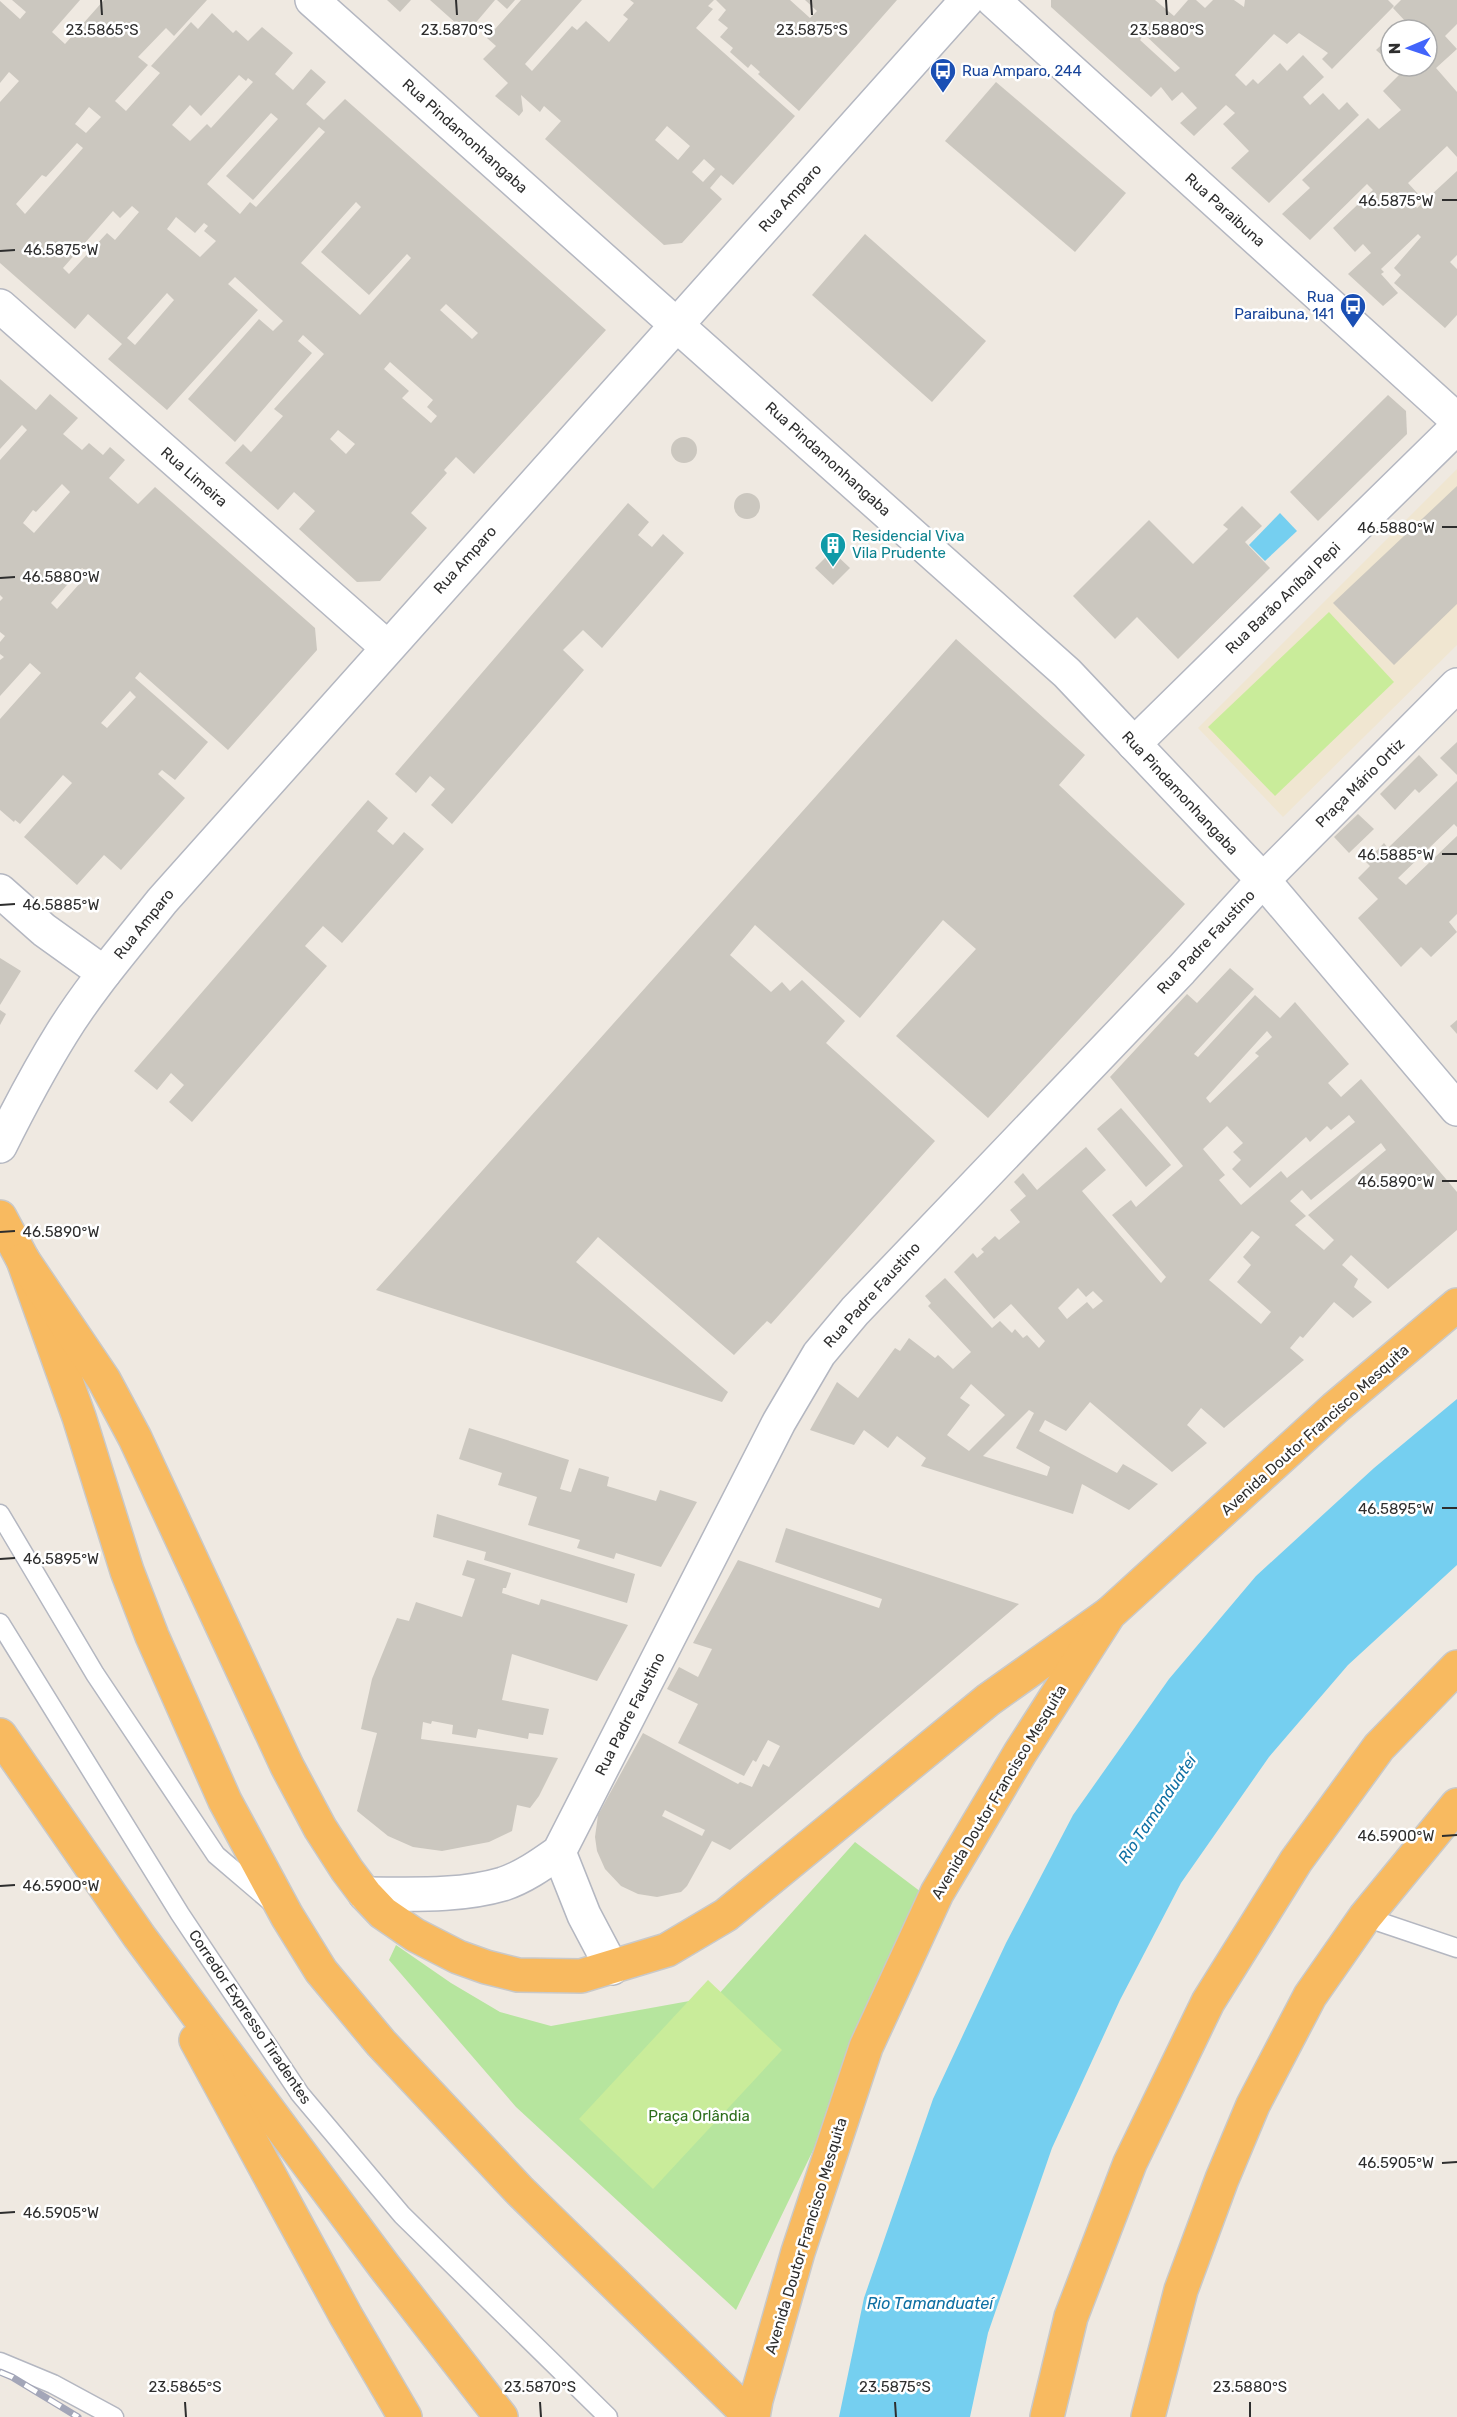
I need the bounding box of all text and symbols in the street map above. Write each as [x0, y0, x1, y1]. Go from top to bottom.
north arrow [1379, 18, 1439, 78]
text: 23.5865°S [65, 21, 139, 39]
text: 23.5870°S [421, 21, 493, 39]
text: 23.5875°S [776, 21, 848, 39]
text: 23.5880°S [1130, 21, 1204, 39]
text: N [1385, 42, 1404, 55]
bus stop icon: Rua Amparo, 244 [928, 56, 958, 94]
place label: Rua Amparo, 244 [962, 62, 1082, 80]
street label: Rua Pindamonhangaba [399, 75, 531, 197]
street label: Rua Amparo [755, 160, 825, 236]
street label: Rua Paraibuna [1181, 169, 1269, 251]
text: 46.5875°W [1358, 192, 1434, 210]
text: 46.5875°W [23, 241, 99, 259]
place label: Rua Paraibuna, 141 [1234, 288, 1334, 323]
bus stop icon: Rua Paraibuna, 141 [1338, 291, 1368, 329]
street label: Rua Pindamonhangaba [762, 398, 894, 520]
street label: Rua Limeira [157, 443, 231, 511]
text: 46.5880°W [1357, 519, 1435, 537]
street label: Rua Amparo [430, 522, 500, 598]
place label: Residencial Viva Vila Prudente [852, 527, 965, 562]
building icon: Residencial Viva Vila Prudente [818, 530, 848, 568]
street label: Rua Barão Aníbal Pepi [1222, 538, 1344, 658]
text: 46.5880°W [22, 568, 100, 586]
street label: Rua Pindamonhangaba [1118, 727, 1242, 859]
street label: Praça Mário Ortiz [1312, 734, 1409, 831]
text: 46.5885°W [1358, 846, 1434, 864]
street label: Rua Amparo [110, 885, 178, 963]
street label: Rua Padre Faustino [1153, 886, 1259, 998]
text: 46.5885°W [23, 896, 99, 914]
text: 46.5890°W [1358, 1173, 1434, 1191]
text: 46.5890°W [23, 1223, 99, 1241]
street label: Rua Padre Faustino [820, 1239, 924, 1351]
street label: Avenida Doutor Francisco Mesquita [1217, 1341, 1413, 1519]
text: 46.5895°W [1358, 1500, 1434, 1518]
text: 46.5895°W [23, 1550, 99, 1568]
street label: Rua Padre Faustino [591, 1649, 669, 1779]
street label: Avenida Doutor Francisco Mesquita [928, 1682, 1070, 1902]
water label: Rio Tamanduateí [1114, 1750, 1201, 1867]
text: 46.5900°W [1358, 1827, 1434, 1845]
text: 46.5900°W [23, 1877, 99, 1895]
street label: Corredor Expresso Tiradentes [185, 1926, 315, 2108]
park label: Praça Orlândia [648, 2107, 750, 2125]
street label: Avenida Doutor Francisco Mesquita [761, 2116, 851, 2356]
text: 46.5905°W [1358, 2154, 1434, 2172]
text: 46.5905°W [23, 2204, 99, 2222]
water label: Rio Tamanduateí [867, 2294, 995, 2313]
text: 23.5865°S [148, 2378, 222, 2396]
text: 23.5870°S [504, 2378, 576, 2396]
text: 23.5875°S [859, 2378, 931, 2396]
text: 23.5880°S [1213, 2378, 1287, 2396]

